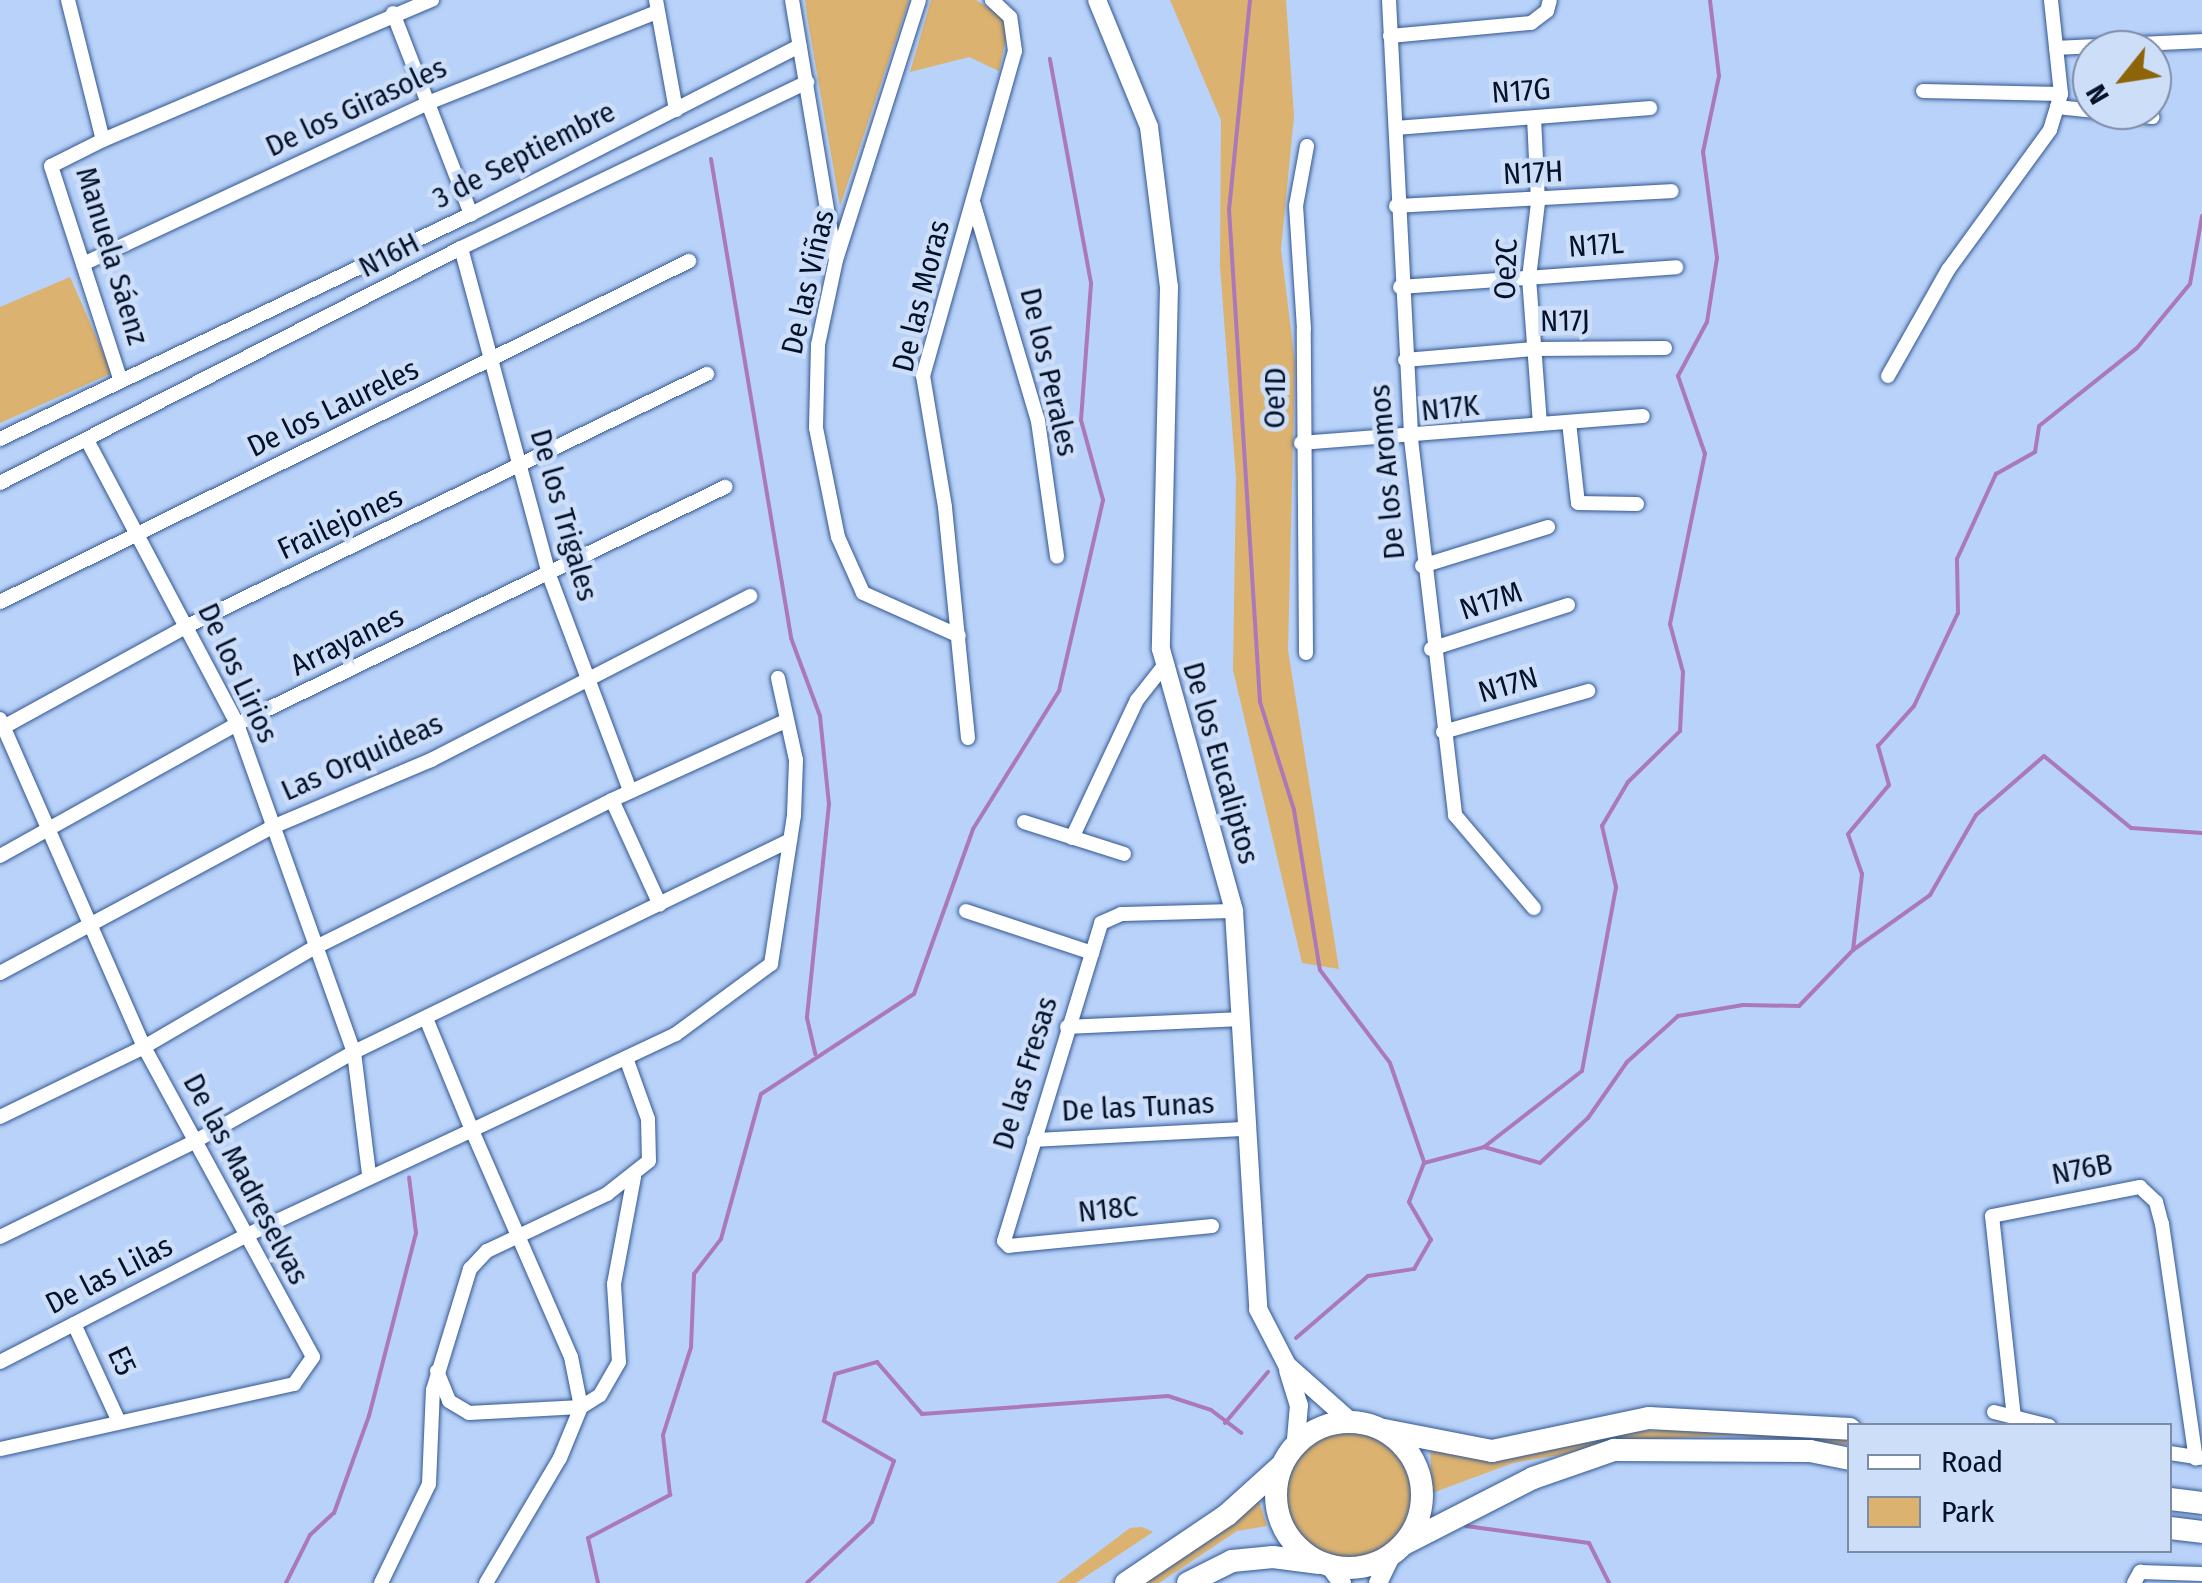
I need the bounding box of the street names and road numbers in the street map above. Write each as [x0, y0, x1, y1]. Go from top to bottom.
street label: De los Girasoles [260, 49, 452, 165]
street label: N17G [1490, 71, 1552, 111]
street label: 3 de Septiembre [427, 94, 621, 216]
street label: N17H [1502, 153, 1564, 193]
street label: Manuela Sáenz [68, 163, 156, 349]
street label: De las Viñas [774, 206, 842, 358]
street label: De las Moras [885, 216, 957, 376]
street label: N16H [353, 225, 425, 285]
street label: N17L [1567, 225, 1625, 265]
street label: Oe2C [1487, 238, 1525, 300]
street label: De los Perales [1012, 284, 1086, 460]
street label: N17J [1540, 303, 1590, 339]
street label: De los Laureles [242, 351, 424, 465]
street label: Oe1D [1256, 367, 1294, 429]
street label: De los Aromos [1361, 383, 1413, 561]
street label: N17K [1419, 387, 1481, 429]
street label: De los Trigales [522, 425, 606, 605]
street label: Frailejones [272, 479, 408, 567]
street label: N17M [1455, 574, 1527, 628]
street label: De los Lirios [190, 597, 286, 749]
street label: Arrayanes [285, 598, 409, 684]
street label: De los Eucaliptos [1175, 658, 1267, 868]
street label: N17N [1474, 659, 1542, 711]
street label: Las Orquideas [276, 705, 448, 809]
street label: De las Fresas [985, 992, 1065, 1154]
street label: De las Madreselvas [175, 1067, 317, 1291]
street label: De las Tunas [1061, 1085, 1215, 1129]
street label: N76B [2049, 1146, 2115, 1192]
street label: N18C [1076, 1188, 1140, 1230]
street label: De las Lilas [40, 1228, 178, 1322]
street label: E5 [100, 1341, 144, 1381]

